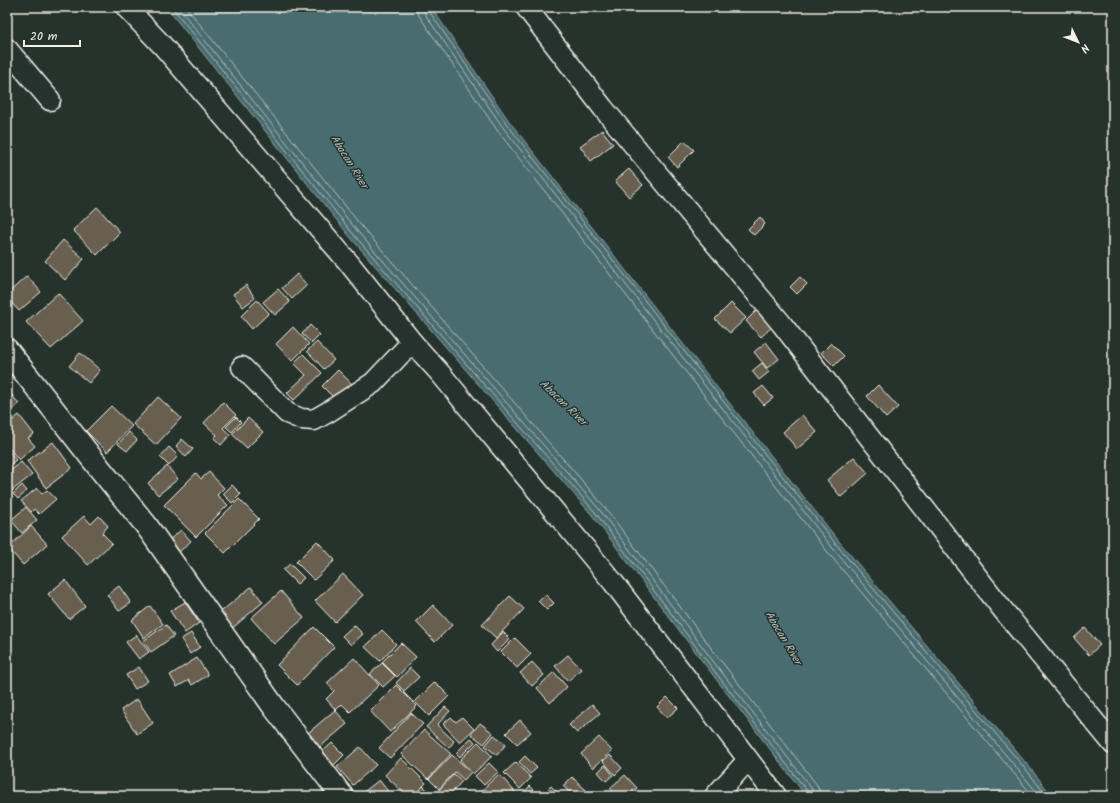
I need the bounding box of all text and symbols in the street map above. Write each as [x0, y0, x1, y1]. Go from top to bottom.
scale bar [24, 22, 80, 48]
north arrow [1058, 22, 1098, 62]
text: 20 m [30, 27, 58, 46]
text: N [1076, 39, 1094, 57]
water label: Abacan River [325, 132, 374, 194]
water label: Abacan River [535, 376, 593, 432]
water label: Abacan River [760, 608, 807, 670]

